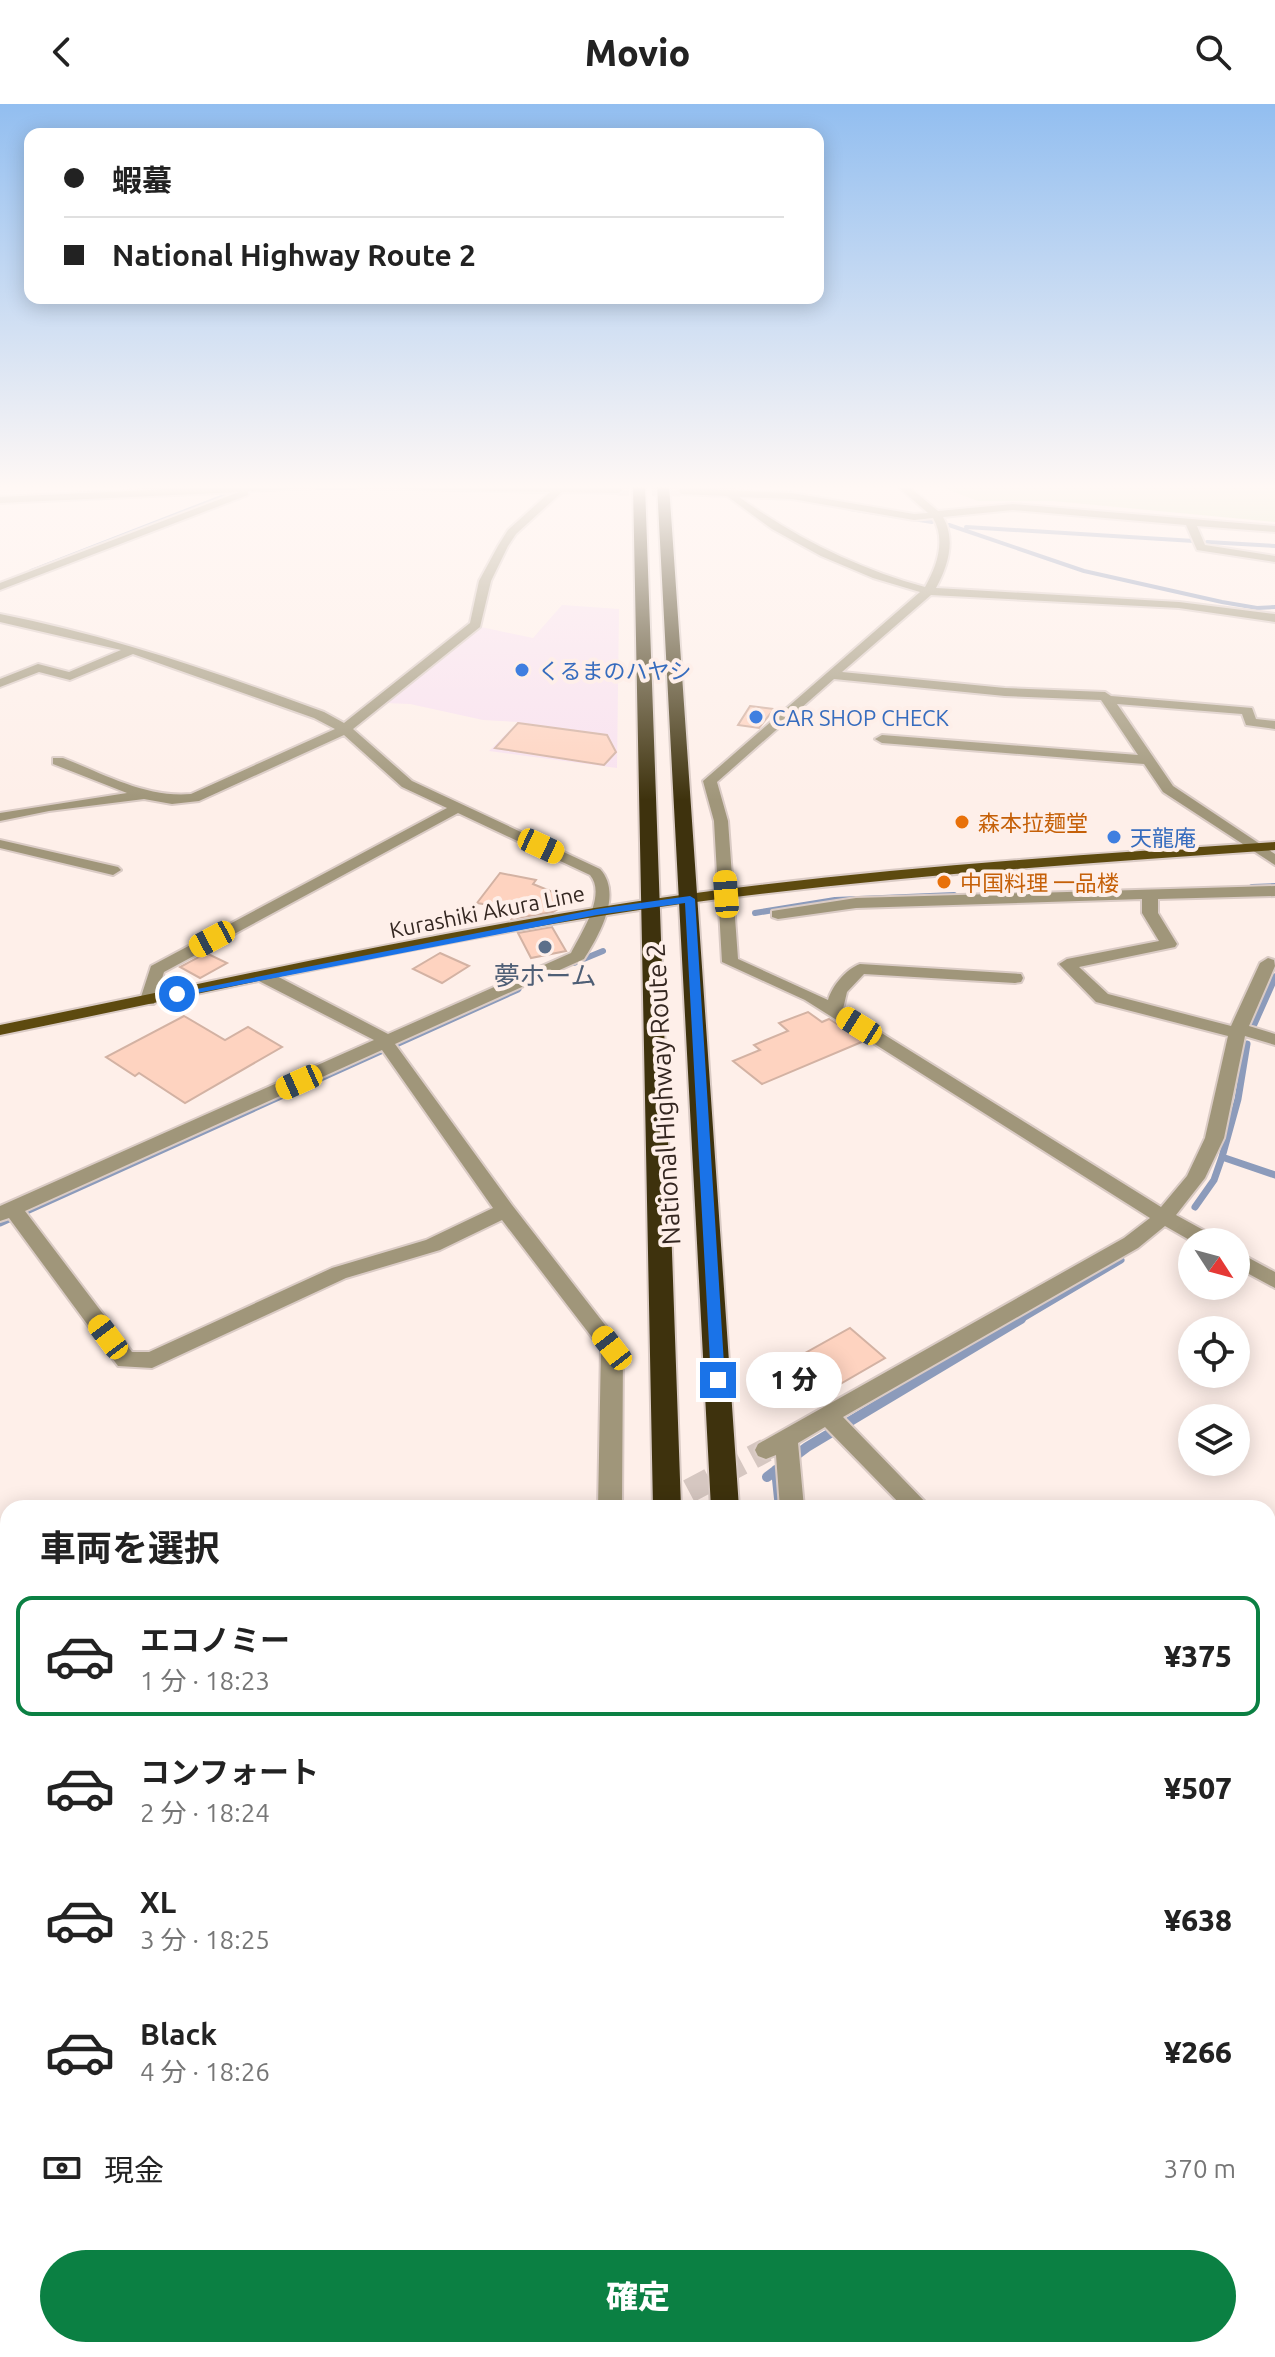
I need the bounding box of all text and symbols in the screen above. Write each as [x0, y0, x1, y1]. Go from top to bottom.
icon: back [40, 30, 84, 74]
icon: search [1191, 30, 1235, 74]
text: Movio [585, 32, 690, 73]
text: 蝦蟇 [112, 163, 172, 197]
text: National Highway Route 2 [112, 238, 476, 272]
place label: くるまのハヤシ [538, 658, 692, 683]
marker: くるまのハヤシ [513, 661, 531, 679]
place label: CAR SHOP CHECK [772, 705, 950, 730]
marker: CAR SHOP CHECK [747, 708, 765, 726]
place label: 森本拉麺堂 [978, 810, 1088, 835]
marker: 森本拉麺堂 [953, 813, 971, 831]
car [514, 825, 568, 867]
place label: 天龍庵 [1130, 825, 1196, 850]
marker: 天龍庵 [1105, 828, 1123, 846]
car [712, 869, 740, 919]
place label: 中国料理 一品楼 [960, 870, 1119, 895]
marker: 中国料理 一品楼 [935, 873, 953, 891]
street label: Kurashiki Akura Line [387, 880, 587, 942]
car [185, 917, 239, 961]
marker: 夢ホーム [536, 938, 554, 956]
street label: National Highway Route 2 [641, 942, 685, 1246]
place label: 夢ホーム [493, 961, 597, 990]
route start [159, 976, 195, 1012]
car [832, 1003, 886, 1049]
car [272, 1061, 326, 1103]
north arrow [1178, 1228, 1250, 1300]
map controls [1178, 1228, 1250, 1476]
car [84, 1311, 132, 1363]
button: locate [1178, 1316, 1250, 1388]
car [588, 1322, 636, 1374]
callout: 1 分 [746, 1352, 842, 1408]
route end [700, 1362, 736, 1398]
text: 1 分 [771, 1365, 817, 1394]
button: layers [1178, 1404, 1250, 1476]
text: 車両を選択 [40, 1527, 220, 1568]
icon: car [44, 1620, 116, 1692]
text: エコノミー [140, 1623, 290, 1657]
text: ¥375 [1164, 1639, 1232, 1673]
text: 1 分 · 18:23 [140, 1666, 270, 1695]
icon: car [44, 1752, 116, 1824]
text: コンフォート [140, 1755, 319, 1789]
text: ¥507 [1164, 1771, 1232, 1805]
text: 2 分 · 18:24 [140, 1798, 270, 1827]
icon: car [44, 1884, 116, 1956]
text: XL [140, 1885, 176, 1919]
text: ¥638 [1164, 1903, 1232, 1937]
text: 3 分 · 18:25 [140, 1925, 270, 1954]
icon: car [44, 2016, 116, 2088]
text: Black [140, 2017, 217, 2051]
text: ¥266 [1164, 2035, 1232, 2069]
text: 4 分 · 18:26 [140, 2057, 270, 2086]
icon: cash [40, 2146, 84, 2190]
text: 現金 [104, 2153, 164, 2187]
text: 370 m [1164, 2154, 1236, 2183]
button: 確定 [40, 2250, 1236, 2342]

